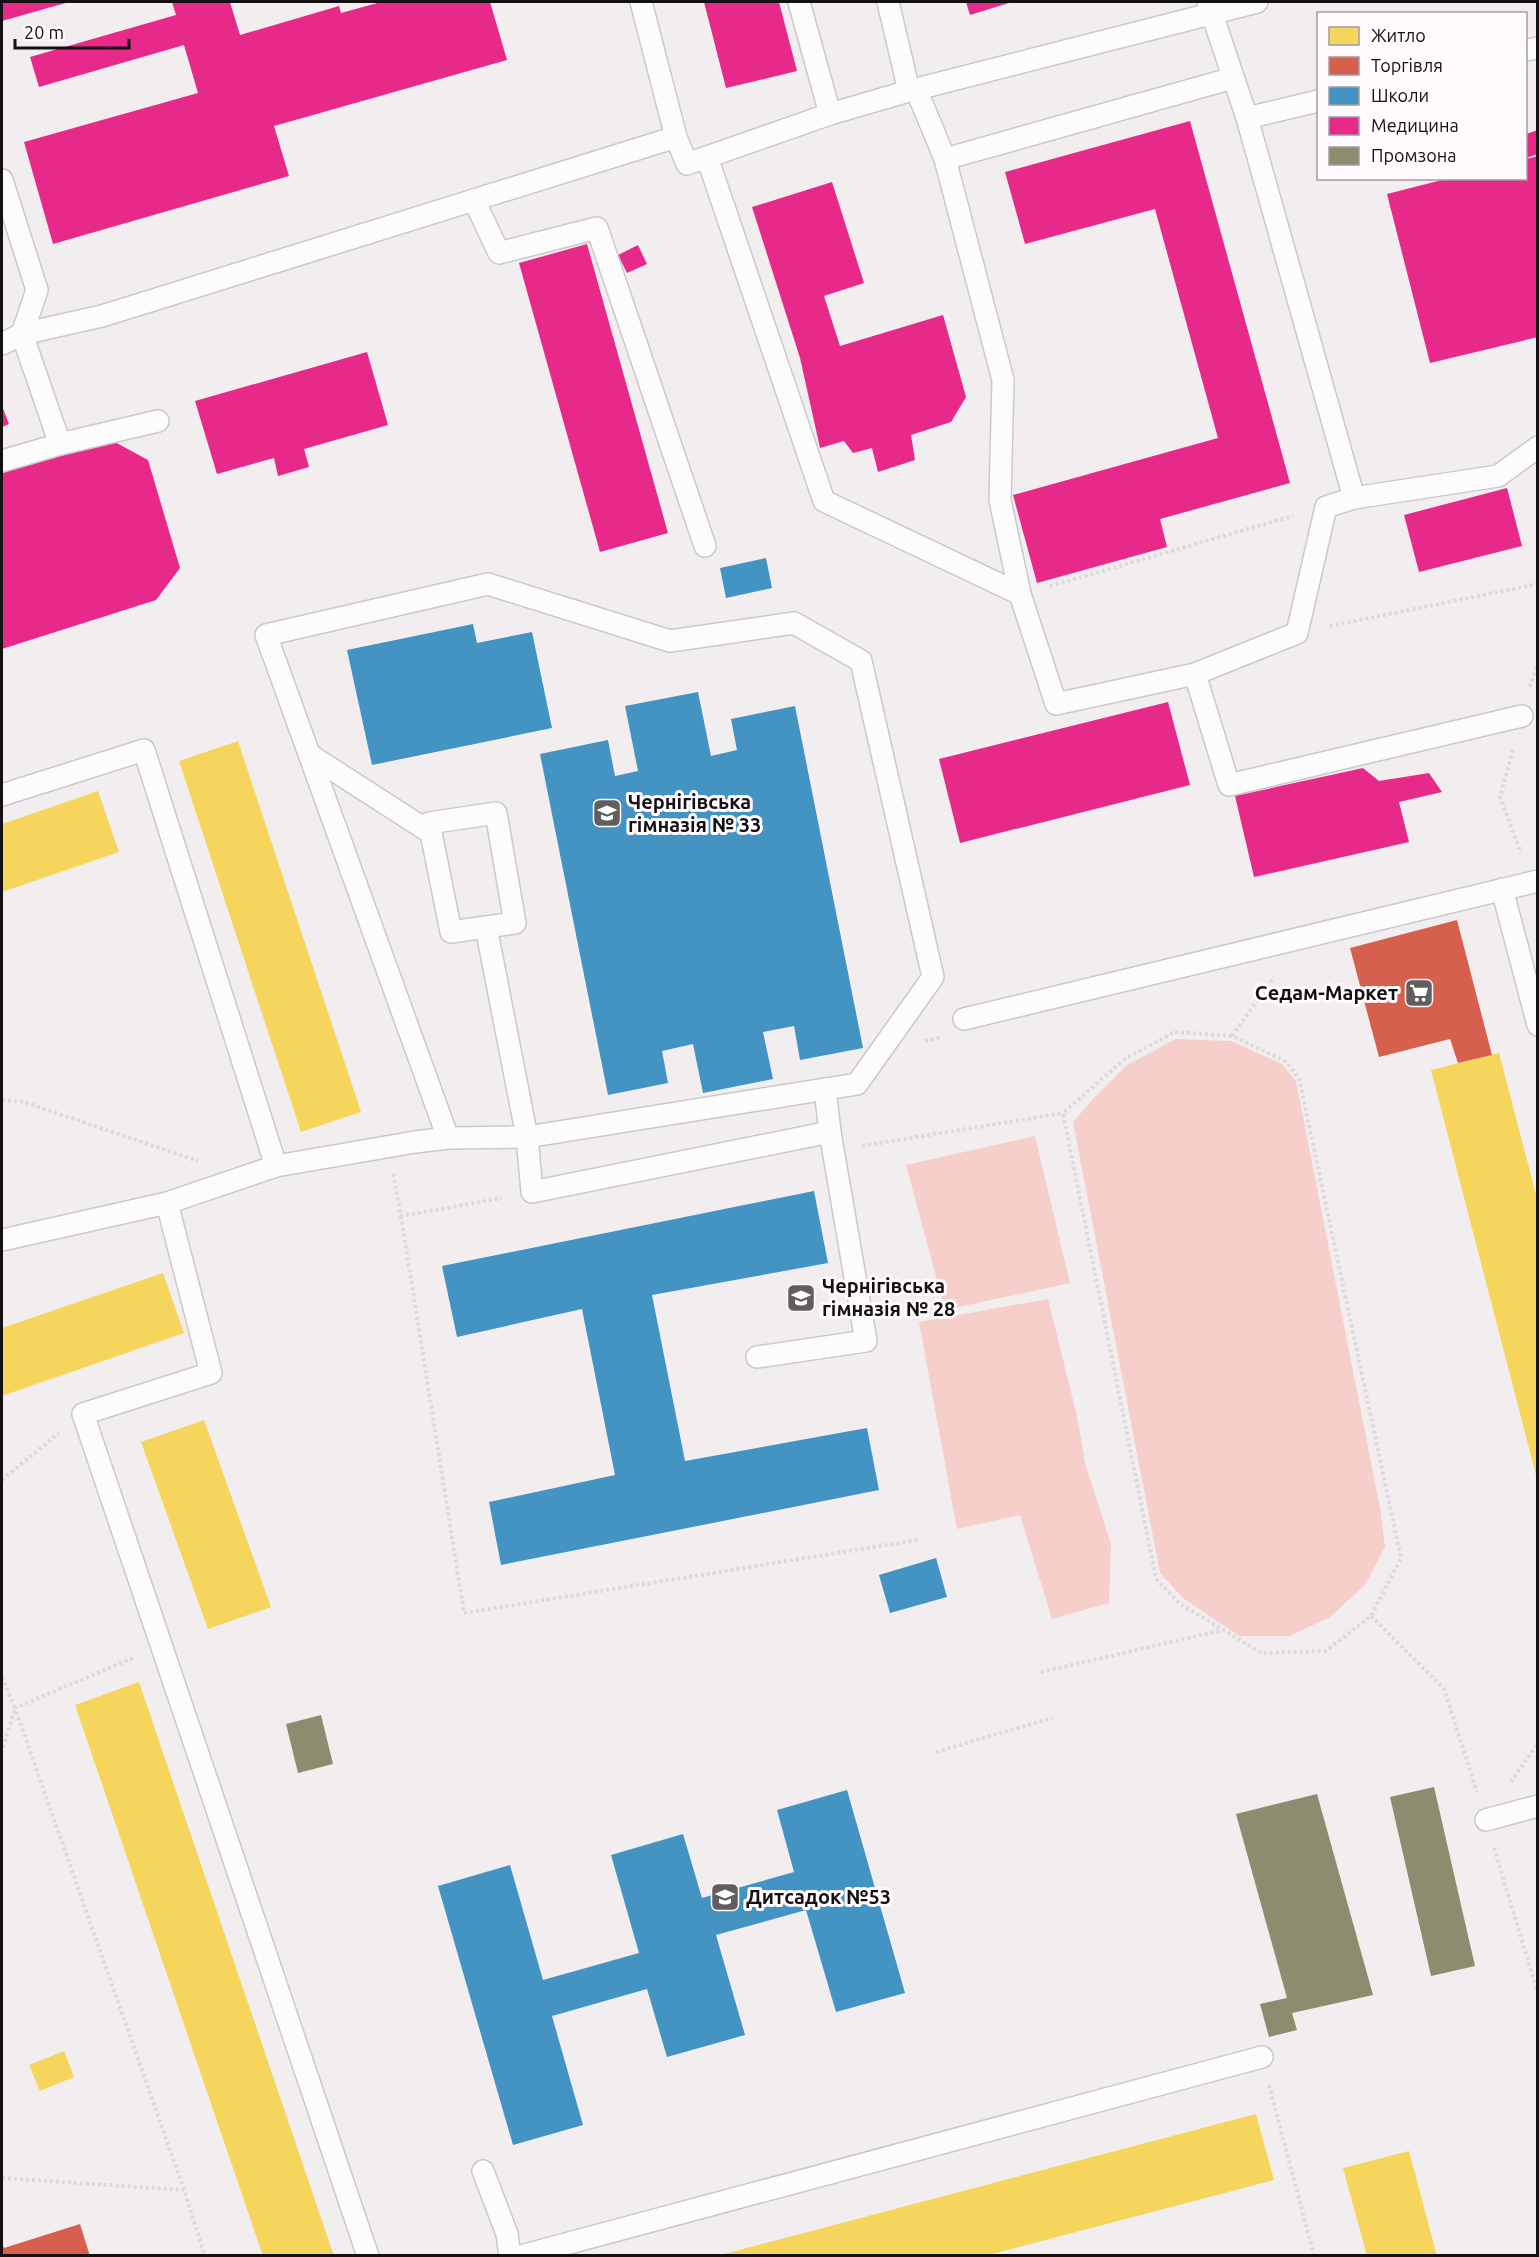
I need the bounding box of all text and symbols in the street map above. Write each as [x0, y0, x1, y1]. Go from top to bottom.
scale bar [15, 12, 129, 50]
legend [1317, 12, 1527, 180]
text: 20 m [24, 22, 64, 42]
text: Житло [1371, 25, 1426, 45]
text: Торгівля [1371, 55, 1443, 75]
text: Школи [1371, 85, 1429, 105]
text: Медицина [1371, 115, 1459, 135]
text: Промзона [1371, 145, 1456, 165]
place label: Чернігівська гімназія № 33 [628, 790, 761, 836]
school or university icon: Чернігівська гімназія № 33 [591, 797, 623, 829]
supermarket icon: Седам-Маркет [1403, 977, 1435, 1009]
place label: Седам-Маркет [1255, 981, 1398, 1004]
place label: Чернігівська гімназія № 28 [822, 1274, 955, 1320]
school or university icon: Чернігівська гімназія № 28 [785, 1282, 817, 1314]
school or university icon: Дитсадок №53 [709, 1881, 741, 1913]
place label: Дитсадок №53 [746, 1885, 891, 1908]

